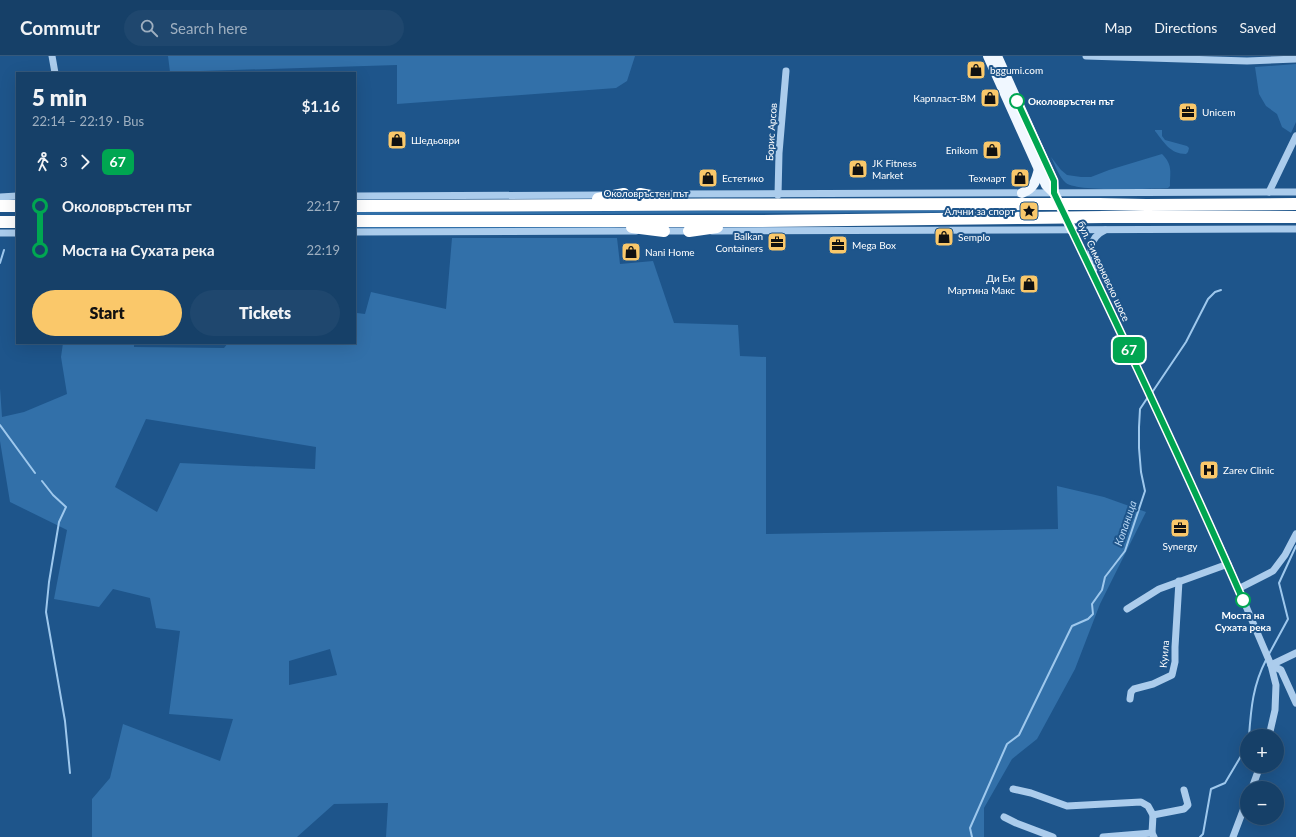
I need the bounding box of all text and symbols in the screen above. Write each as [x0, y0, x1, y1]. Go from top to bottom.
search box [124, 10, 404, 46]
text: Commutr [20, 16, 100, 39]
icon: search [138, 17, 160, 39]
text: Search here [170, 19, 247, 37]
text: Map [1105, 19, 1132, 36]
text: Directions [1154, 19, 1217, 36]
text: Saved [1239, 19, 1276, 36]
shop icon: bggumi.com [965, 59, 987, 81]
place label: bggumi.com [990, 64, 1043, 76]
text: 5 min [32, 84, 87, 111]
shop icon: Карпласт-ВМ [979, 87, 1001, 109]
place label: Карпласт-ВМ [913, 92, 976, 104]
marker: Околовръстен път [1009, 93, 1025, 109]
place label: Околовръстен път [1028, 95, 1115, 107]
text: $1.16 [302, 97, 340, 115]
office icon: Unicem [1177, 101, 1199, 123]
street label: Борис Арсов [763, 103, 779, 161]
place label: Unicem [1202, 106, 1235, 118]
text: 22:14 – 22:19 · Bus [32, 113, 144, 129]
shop icon: Шедьоври [386, 129, 408, 151]
place label: Шедьоври [411, 134, 460, 146]
shop icon: Enikom [981, 139, 1003, 161]
place label: Enikom [946, 144, 978, 156]
icon: walk [32, 151, 54, 173]
icon: forward [74, 151, 96, 173]
text: 67 [110, 153, 126, 170]
text: 3 [60, 154, 68, 170]
place label: JK Fitness Market [872, 157, 917, 181]
shop icon: JK Fitness Market [847, 158, 869, 180]
shop icon: Естетико [697, 167, 719, 189]
shop icon: Техмарт [1009, 167, 1031, 189]
place label: Естетико [722, 172, 764, 184]
place label: Техмарт [969, 172, 1006, 184]
street label: Околовръстен път [603, 187, 689, 199]
text: Околовръстен път [62, 197, 192, 215]
text: 22:17 [307, 198, 340, 214]
place icon: Алчни за спорт [1018, 200, 1040, 222]
place label: Алчни за спорт [945, 205, 1015, 217]
street label: бул. Симеоновско шосе [1075, 219, 1133, 323]
shop icon: Semplo [933, 226, 955, 248]
place label: Balkan Containers [715, 230, 763, 254]
office icon: Balkan Containers [766, 231, 788, 253]
place label: Semplo [958, 231, 991, 243]
office icon: Mega Box [827, 234, 849, 256]
place label: Mega Box [852, 239, 896, 251]
text: Моста на Сухата река [62, 241, 215, 259]
shop icon: Nani Home [620, 241, 642, 263]
text: 22:19 [307, 242, 340, 258]
place label: Nani Home [645, 246, 695, 258]
place label: Ди Ем Мартина Макс [948, 272, 1015, 296]
shop icon: Ди Ем Мартина Макс [1018, 273, 1040, 295]
button: Start [32, 290, 182, 336]
button: Tickets [190, 290, 340, 336]
line badge: 67 [1111, 337, 1147, 363]
text: 67 [1121, 341, 1137, 358]
hospital icon: Zarev Clinic [1198, 459, 1220, 481]
place label: Zarev Clinic [1223, 464, 1274, 476]
water label: Копаница [1111, 498, 1139, 547]
office icon: Synergy [1169, 517, 1191, 539]
place label: Synergy [1162, 540, 1198, 552]
marker: Моста на Сухата река [1235, 592, 1251, 608]
place label: Моста на Сухата река [1215, 609, 1271, 633]
street label: Куила [1157, 640, 1171, 668]
map controls [1240, 729, 1284, 825]
button: + [1240, 729, 1284, 773]
button: − [1240, 781, 1284, 825]

